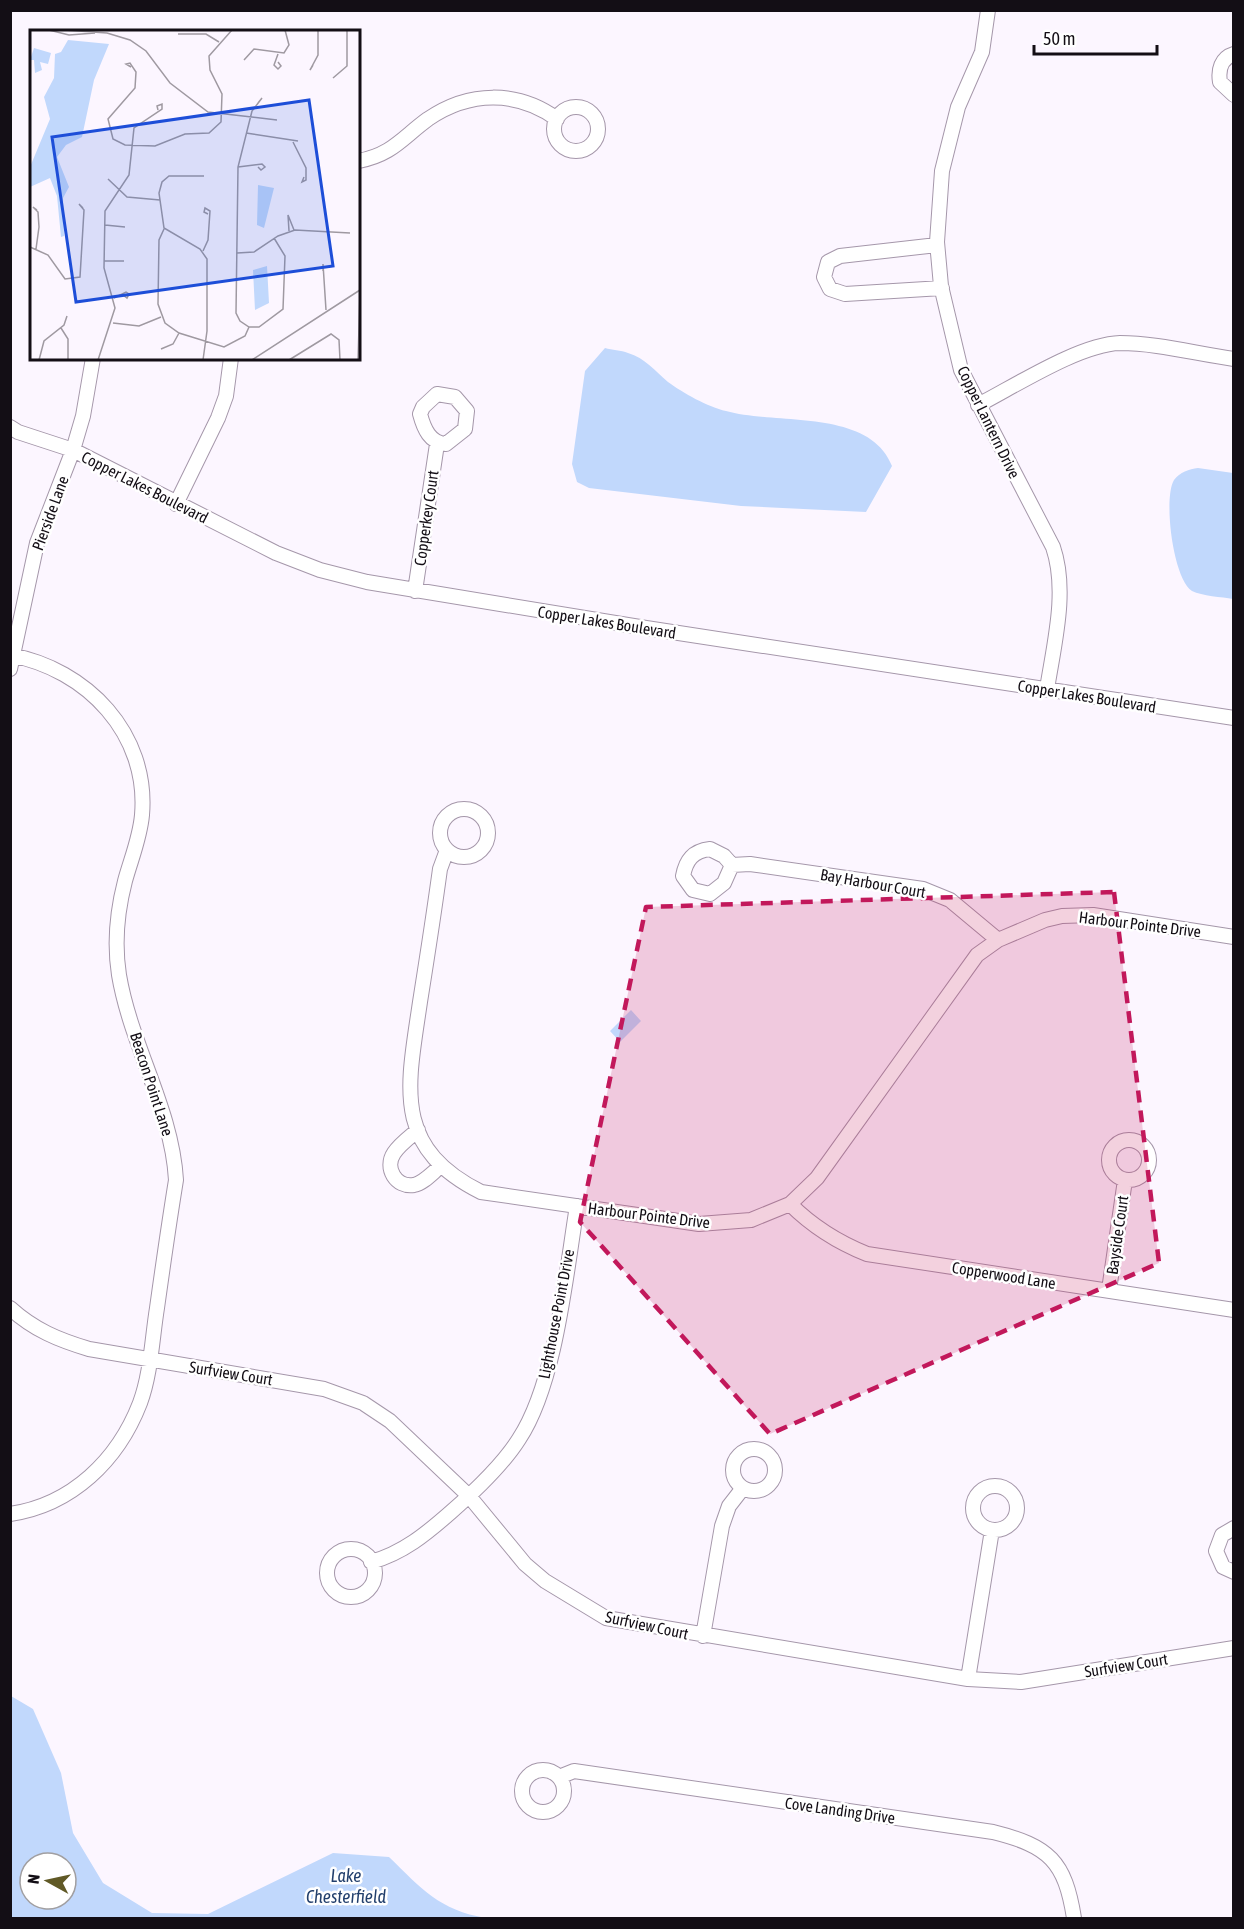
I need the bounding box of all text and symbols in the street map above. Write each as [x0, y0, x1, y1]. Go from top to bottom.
scale bar [1034, 18, 1157, 56]
text: 50 m [1043, 28, 1075, 49]
inset map [30, 30, 360, 360]
street label: Copper Lantern Drive [953, 363, 1024, 482]
street label: Copper Lakes Boulevard [78, 447, 211, 528]
street label: Copperkey Court [410, 469, 443, 567]
street label: Pierside Lane [28, 473, 72, 553]
street label: Copper Lakes Boulevard [536, 602, 677, 643]
street label: Copper Lakes Boulevard [1016, 676, 1157, 717]
street label: Bay Harbour Court [819, 865, 927, 902]
street label: Harbour Pointe Drive [1078, 908, 1202, 940]
street label: Beacon Point Lane [127, 1030, 177, 1138]
street label: Bayside Court [1103, 1194, 1132, 1276]
street label: Harbour Pointe Drive [587, 1199, 711, 1231]
street label: Lighthouse Point Drive [535, 1248, 578, 1381]
street label: Copperwood Lane [951, 1258, 1057, 1293]
street label: Surfview Court [188, 1358, 274, 1389]
street label: Surfview Court [604, 1607, 690, 1643]
street label: Surfview Court [1083, 1649, 1169, 1680]
street label: Cove Landing Drive [784, 1793, 896, 1828]
north arrow [18, 1851, 78, 1911]
water label: Lake Chesterfield [306, 1865, 386, 1907]
text: N [24, 1873, 43, 1885]

